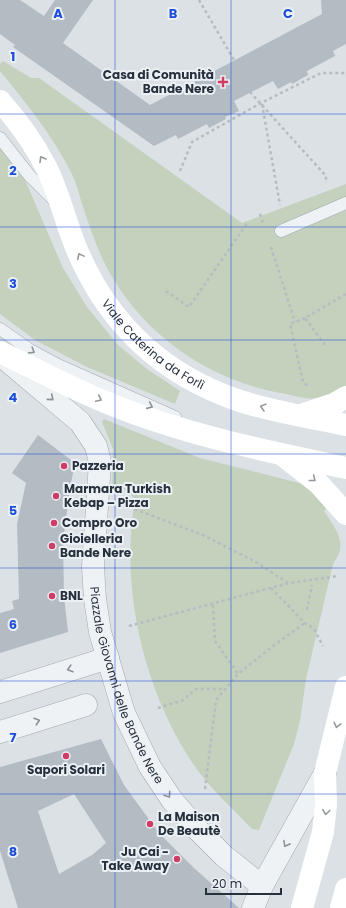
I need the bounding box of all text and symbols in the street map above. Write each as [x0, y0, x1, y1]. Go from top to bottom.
text: A [53, 4, 63, 23]
text: B [169, 4, 178, 23]
text: C [283, 4, 293, 23]
text: 1 [11, 47, 15, 66]
place label: Casa di Comunità Bande Nere [103, 66, 215, 97]
marker: Casa di Comunità Bande Nere [217, 76, 229, 88]
one-way arrow [39, 156, 46, 163]
text: 2 [9, 161, 17, 180]
one-way arrow [78, 253, 85, 260]
text: 3 [9, 274, 17, 293]
street label: Viale Caterina da Forlì [98, 295, 207, 393]
one-way arrow [28, 346, 35, 353]
text: 4 [9, 388, 18, 407]
one-way arrow [47, 393, 54, 400]
one-way arrow [94, 394, 102, 402]
one-way arrow [146, 401, 153, 409]
one-way arrow [259, 403, 266, 411]
place label: Pazzeria [72, 457, 124, 474]
marker: Pazzeria [59, 461, 69, 471]
one-way arrow [308, 475, 316, 482]
place label: Marmara Turkish Kebap – Pizza [64, 480, 171, 511]
marker: Marmara Turkish Kebap – Pizza [51, 491, 61, 501]
text: 5 [9, 501, 17, 520]
place label: Compro Oro [62, 514, 138, 531]
marker: Compro Oro [49, 518, 59, 528]
place label: Gioielleria Bande Nere [60, 530, 132, 561]
marker: Gioielleria Bande Nere [47, 541, 57, 551]
street label: Piazzale Giovanni delle Bande Nere [86, 586, 168, 787]
place label: BNL [60, 587, 83, 604]
marker: BNL [47, 591, 57, 601]
text: 6 [9, 615, 17, 634]
one-way arrow [67, 664, 74, 673]
one-way arrow [34, 717, 41, 725]
one-way arrow [333, 722, 341, 728]
text: 7 [10, 728, 17, 747]
marker: Sapori Solari [61, 751, 71, 761]
place label: Sapori Solari [27, 761, 105, 778]
one-way arrow [163, 791, 171, 798]
place label: La Maison De Beautè [158, 808, 221, 839]
one-way arrow [321, 809, 330, 815]
marker: La Maison De Beautè [145, 819, 155, 829]
one-way arrow [283, 840, 290, 847]
text: 8 [9, 842, 17, 861]
place label: Ju Cai - Take Away [101, 843, 169, 874]
marker: Ju Cai - Take Away [172, 854, 182, 864]
scale bar [206, 870, 281, 896]
text: 20 m [212, 875, 242, 892]

